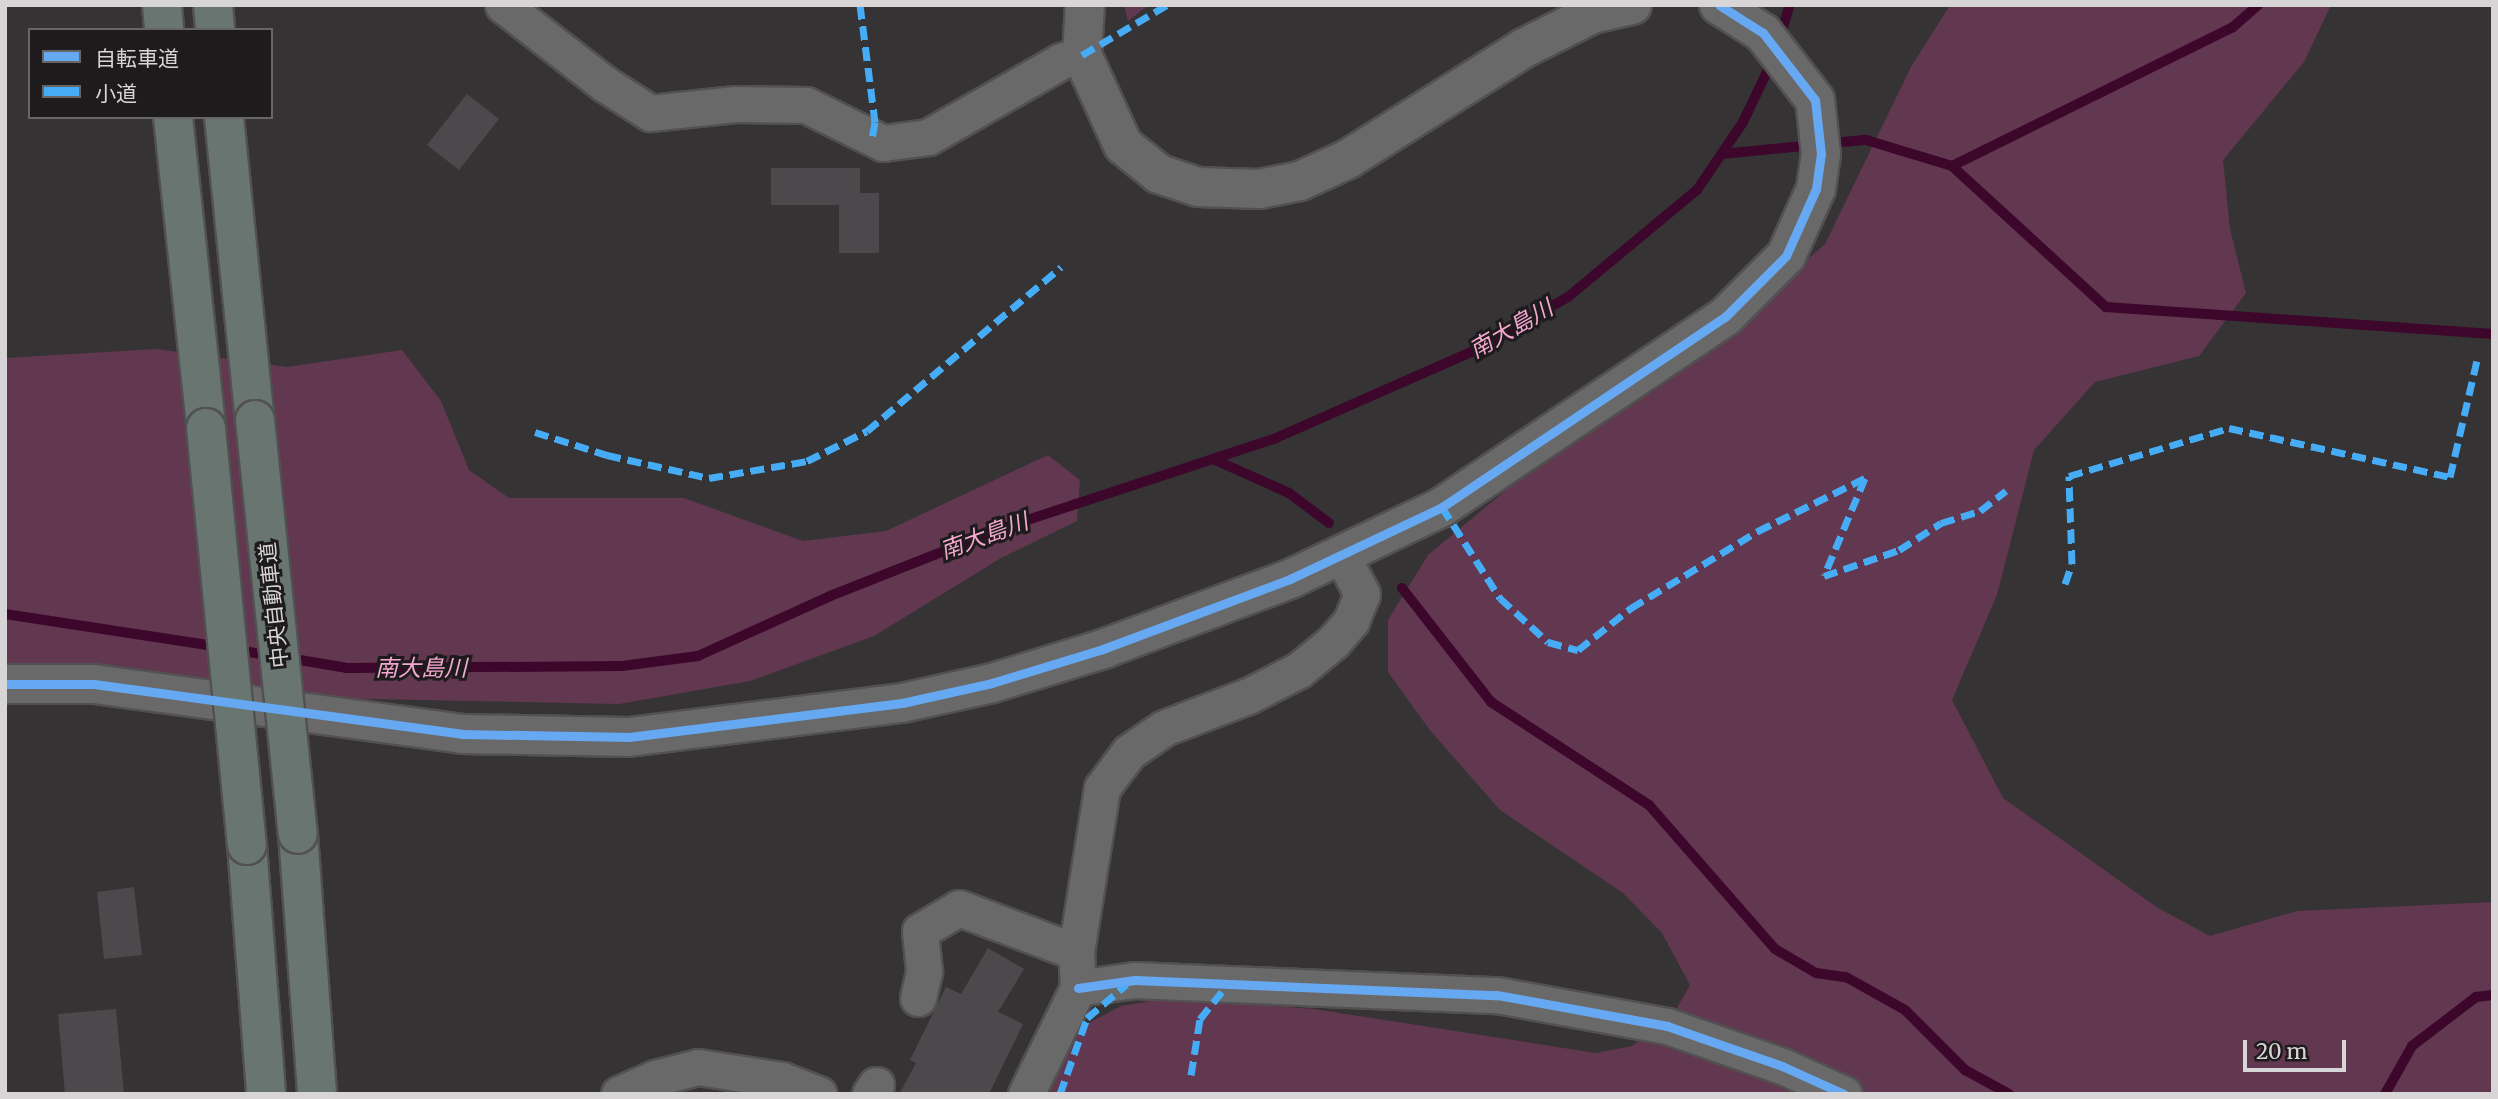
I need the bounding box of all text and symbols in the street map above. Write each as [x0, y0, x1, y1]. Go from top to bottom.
legend [28, 28, 273, 119]
text: 自転車道 [95, 45, 179, 72]
text: 小道 [95, 80, 137, 107]
water label: 南大島川 [1464, 294, 1558, 364]
water label: 南大島川 [936, 507, 1032, 565]
street label: 中央自動車道 [255, 541, 293, 669]
water label: 南大島川 [375, 654, 467, 682]
scale bar [2246, 1026, 2349, 1070]
text: 20 m [2256, 1038, 2307, 1065]

